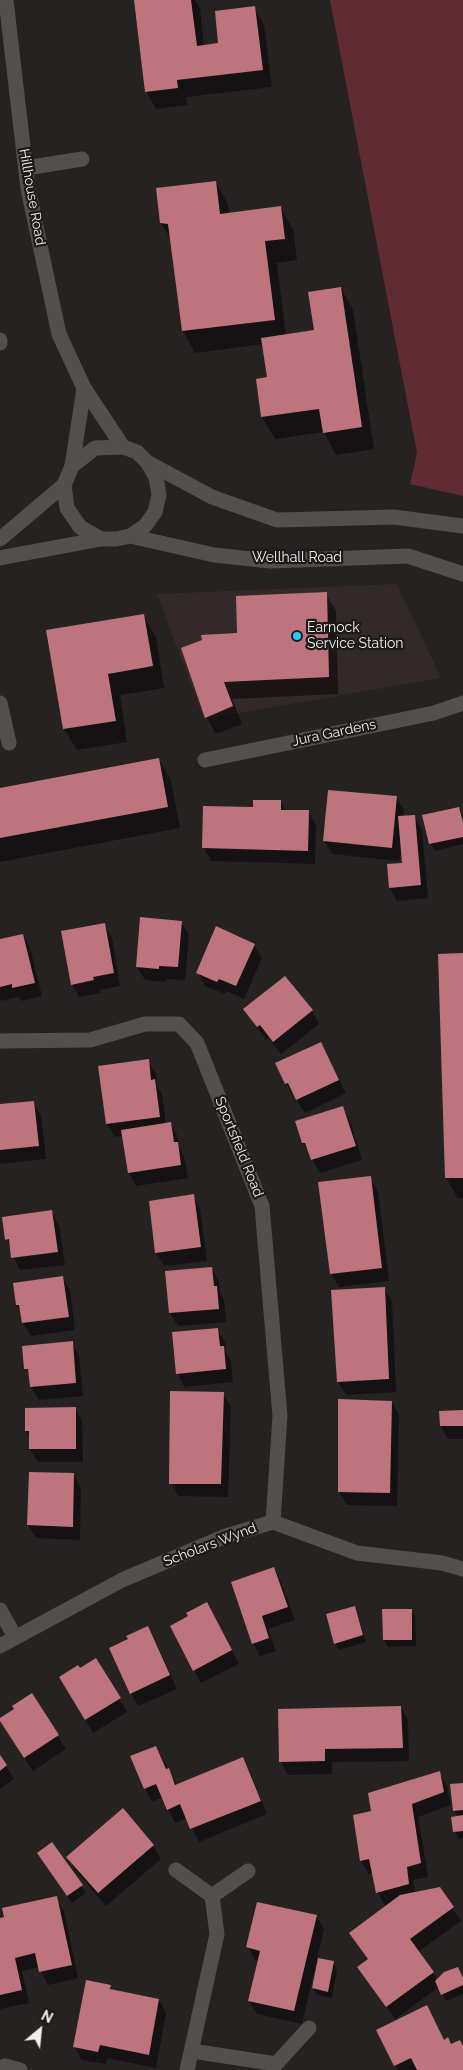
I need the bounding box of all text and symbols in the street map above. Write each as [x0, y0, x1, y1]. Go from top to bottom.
street label: Hillhouse Road [15, 147, 49, 247]
street label: Wellhall Road [252, 550, 342, 566]
place label: Earnock Service Station [307, 620, 403, 652]
marker: Earnock Service Station [291, 630, 303, 642]
street label: Jura Gardens [291, 716, 377, 750]
street label: Sportsfield Road [211, 1094, 267, 1200]
street label: Scholars Wynd [161, 1520, 259, 1570]
north arrow [15, 2005, 65, 2055]
text: N [39, 2007, 56, 2026]

